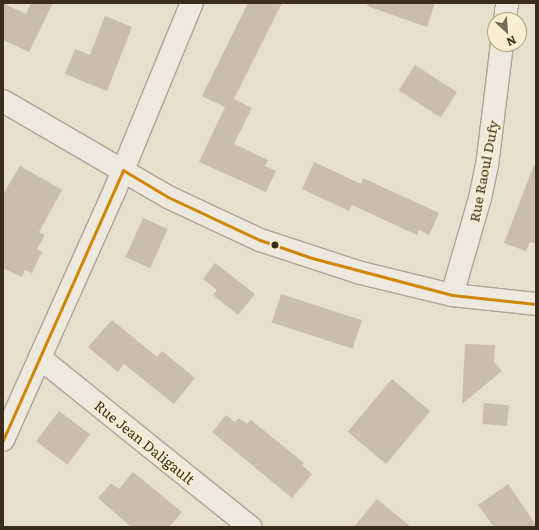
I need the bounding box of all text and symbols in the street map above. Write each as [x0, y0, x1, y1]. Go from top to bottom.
north arrow [487, 12, 527, 52]
text: N [504, 33, 519, 51]
street label: Rue Raoul Dufy [465, 119, 501, 223]
unlabelled marker [270, 240, 280, 250]
street label: Rue Jean Daligault [92, 396, 198, 488]

